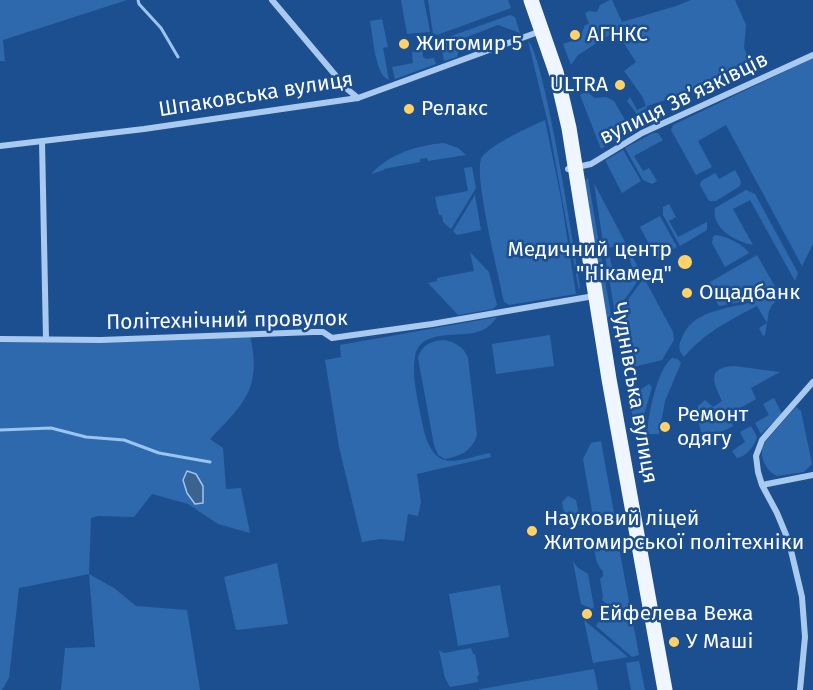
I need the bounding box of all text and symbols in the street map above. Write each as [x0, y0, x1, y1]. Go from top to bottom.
place label: АГНКС [587, 22, 648, 48]
marker: АГНКС [568, 28, 582, 42]
place label: Житомир 5 [416, 31, 522, 57]
marker: Житомир 5 [397, 37, 411, 51]
street label: вулиця Звʼязківців [596, 47, 772, 151]
street label: Шпаковська вулиця [157, 67, 355, 123]
place label: ULTRA [550, 72, 608, 98]
marker: ULTRA [613, 78, 627, 92]
place label: Релакс [421, 96, 488, 122]
marker: Релакс [402, 102, 416, 116]
place label: Медичний центр "Нікамед" [507, 237, 672, 287]
marker: Медичний центр "Нікамед" [676, 253, 694, 271]
place label: Ощадбанк [699, 280, 800, 306]
marker: Ощадбанк [680, 286, 694, 300]
street label: Чуднівська вулиця [606, 300, 662, 486]
street label: Політехнічний провулок [106, 306, 348, 336]
place label: Ремонт одягу [677, 402, 748, 452]
marker: Ремонт одягу [658, 420, 672, 434]
place label: Науковий ліцей Житомирської політехніки [544, 506, 804, 556]
marker: Науковий ліцей Житомирської політехніки [525, 524, 539, 538]
place label: Ейфелева Вежа [599, 601, 753, 627]
marker: Ейфелева Вежа [580, 607, 594, 621]
place label: У Маші [686, 629, 753, 655]
marker: У Маші [667, 635, 681, 649]

